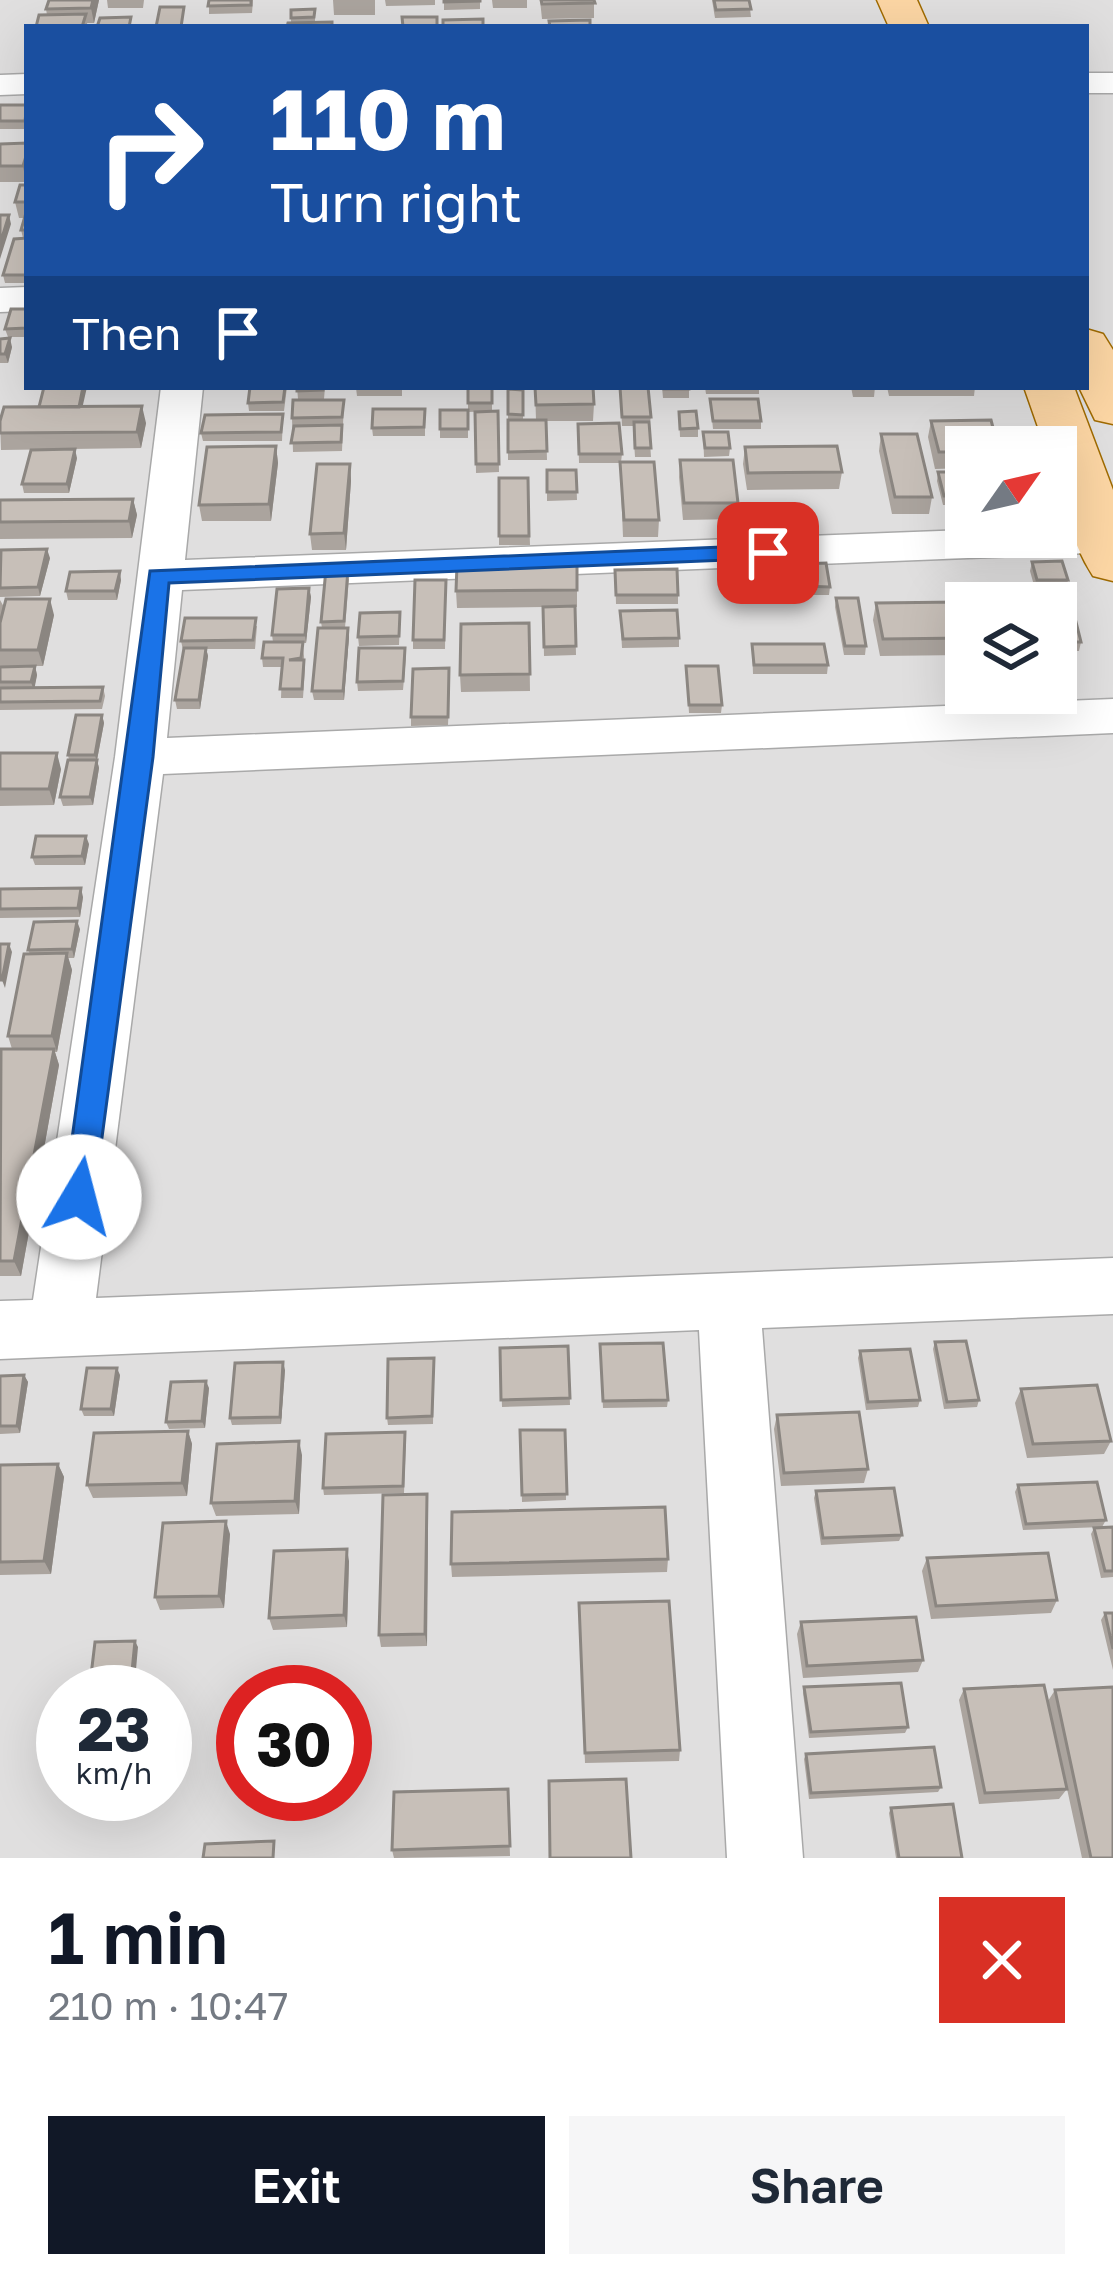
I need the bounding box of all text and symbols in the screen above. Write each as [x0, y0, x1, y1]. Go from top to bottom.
text: 110 m [270, 68, 506, 168]
icon: right [72, 72, 228, 228]
text: Turn right [270, 169, 522, 234]
icon: arrive [205, 300, 271, 366]
text: Then [72, 306, 181, 360]
north arrow [945, 426, 1077, 558]
map controls [945, 426, 1077, 714]
pin [717, 502, 819, 604]
icon: arrive [735, 520, 801, 586]
button: layers [945, 582, 1077, 714]
position arrow [16, 1134, 142, 1260]
speed limit sign: 30 [216, 1665, 372, 1821]
text: 23 [77, 1692, 151, 1764]
text: km/h [76, 1755, 152, 1791]
text: 1 min [48, 1893, 228, 1980]
button: close [939, 1897, 1065, 2023]
text: 210 m · 10:47 [48, 1982, 288, 2029]
button: Exit [48, 2116, 545, 2254]
button: Share [569, 2116, 1065, 2254]

